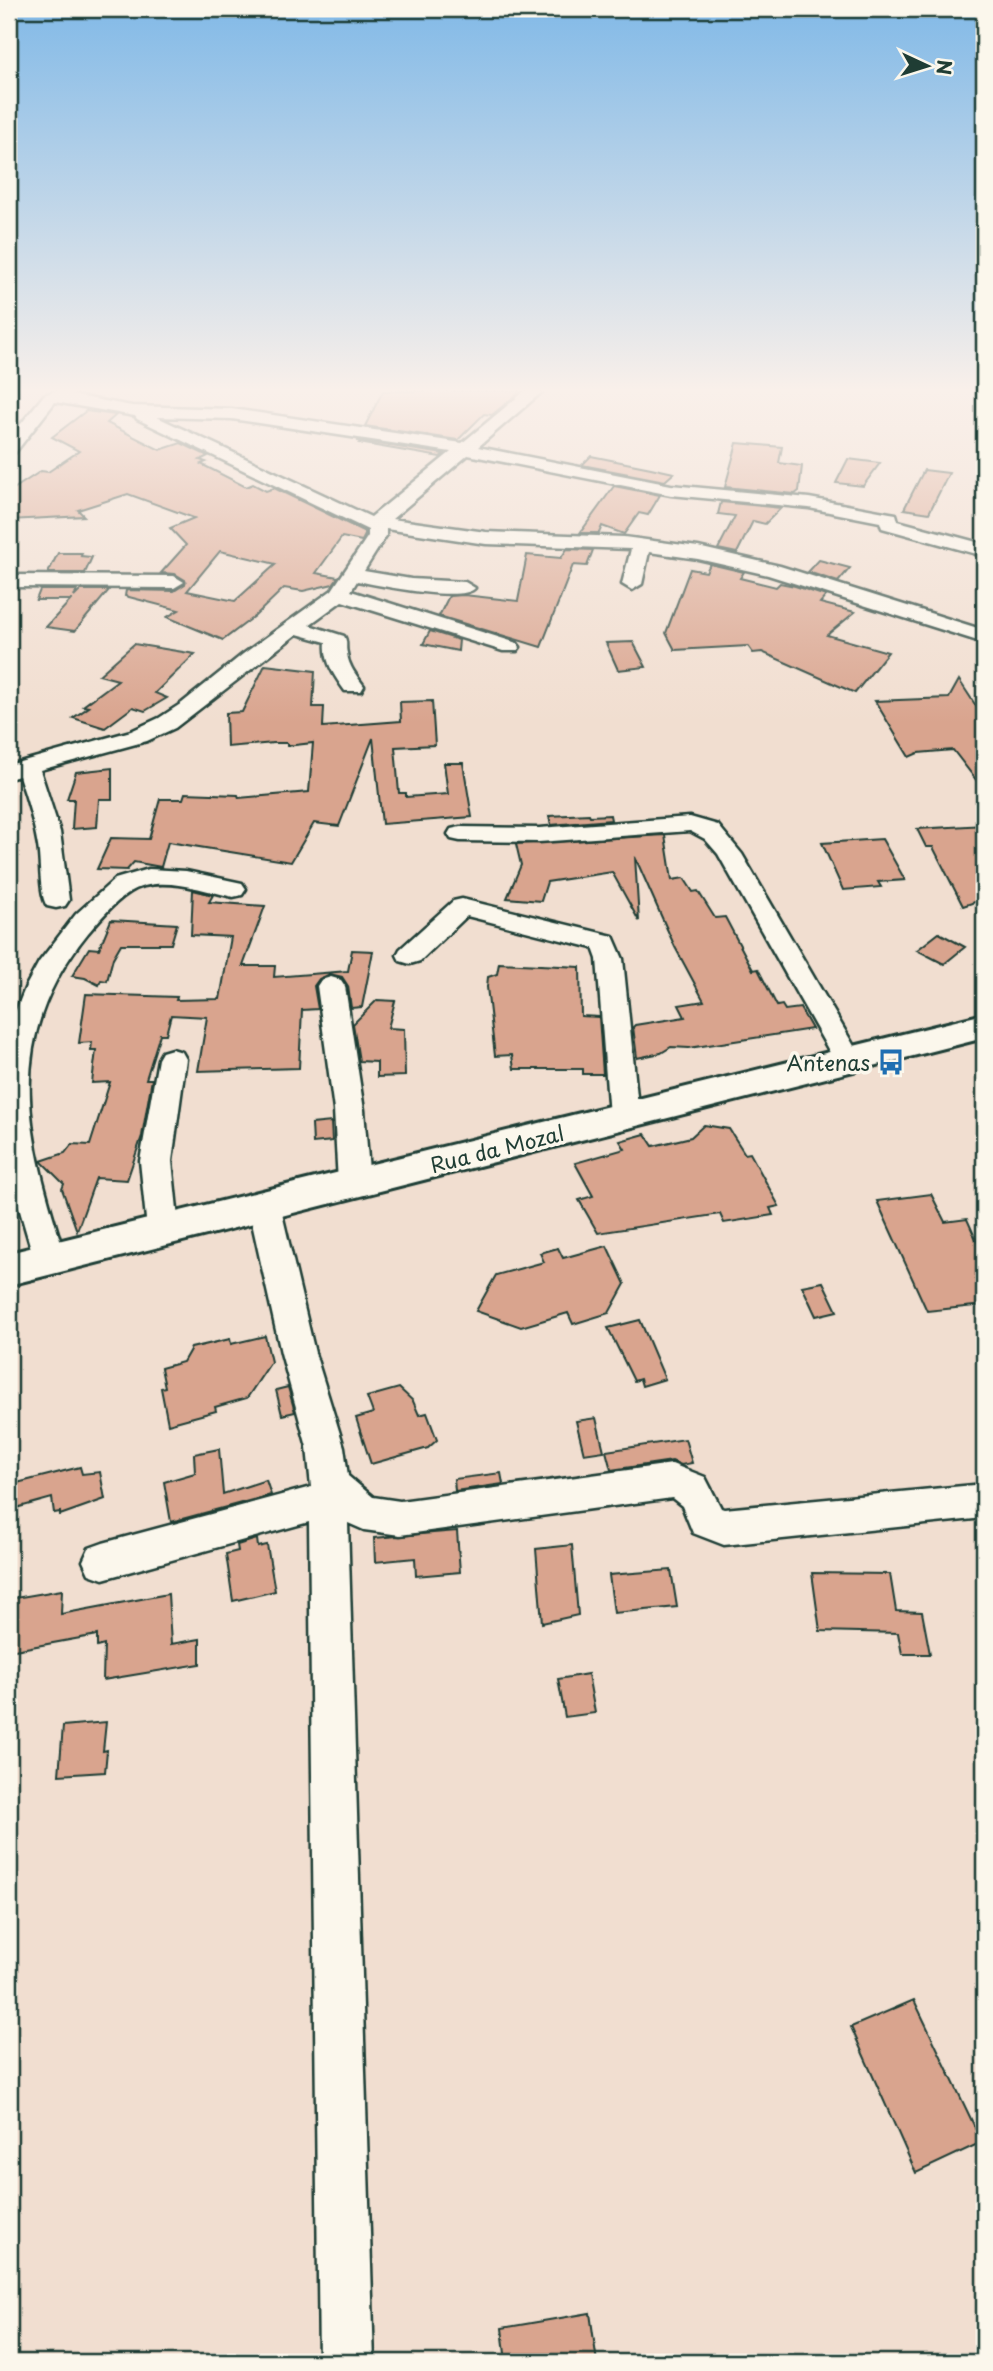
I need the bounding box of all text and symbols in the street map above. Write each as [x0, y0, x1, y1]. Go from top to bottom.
north arrow [892, 32, 962, 102]
text: N [930, 59, 959, 76]
place label: Antenas [787, 1046, 870, 1078]
bus stop icon: Antenas [876, 1047, 906, 1077]
street label: Rua da Mozal [427, 1116, 567, 1180]

